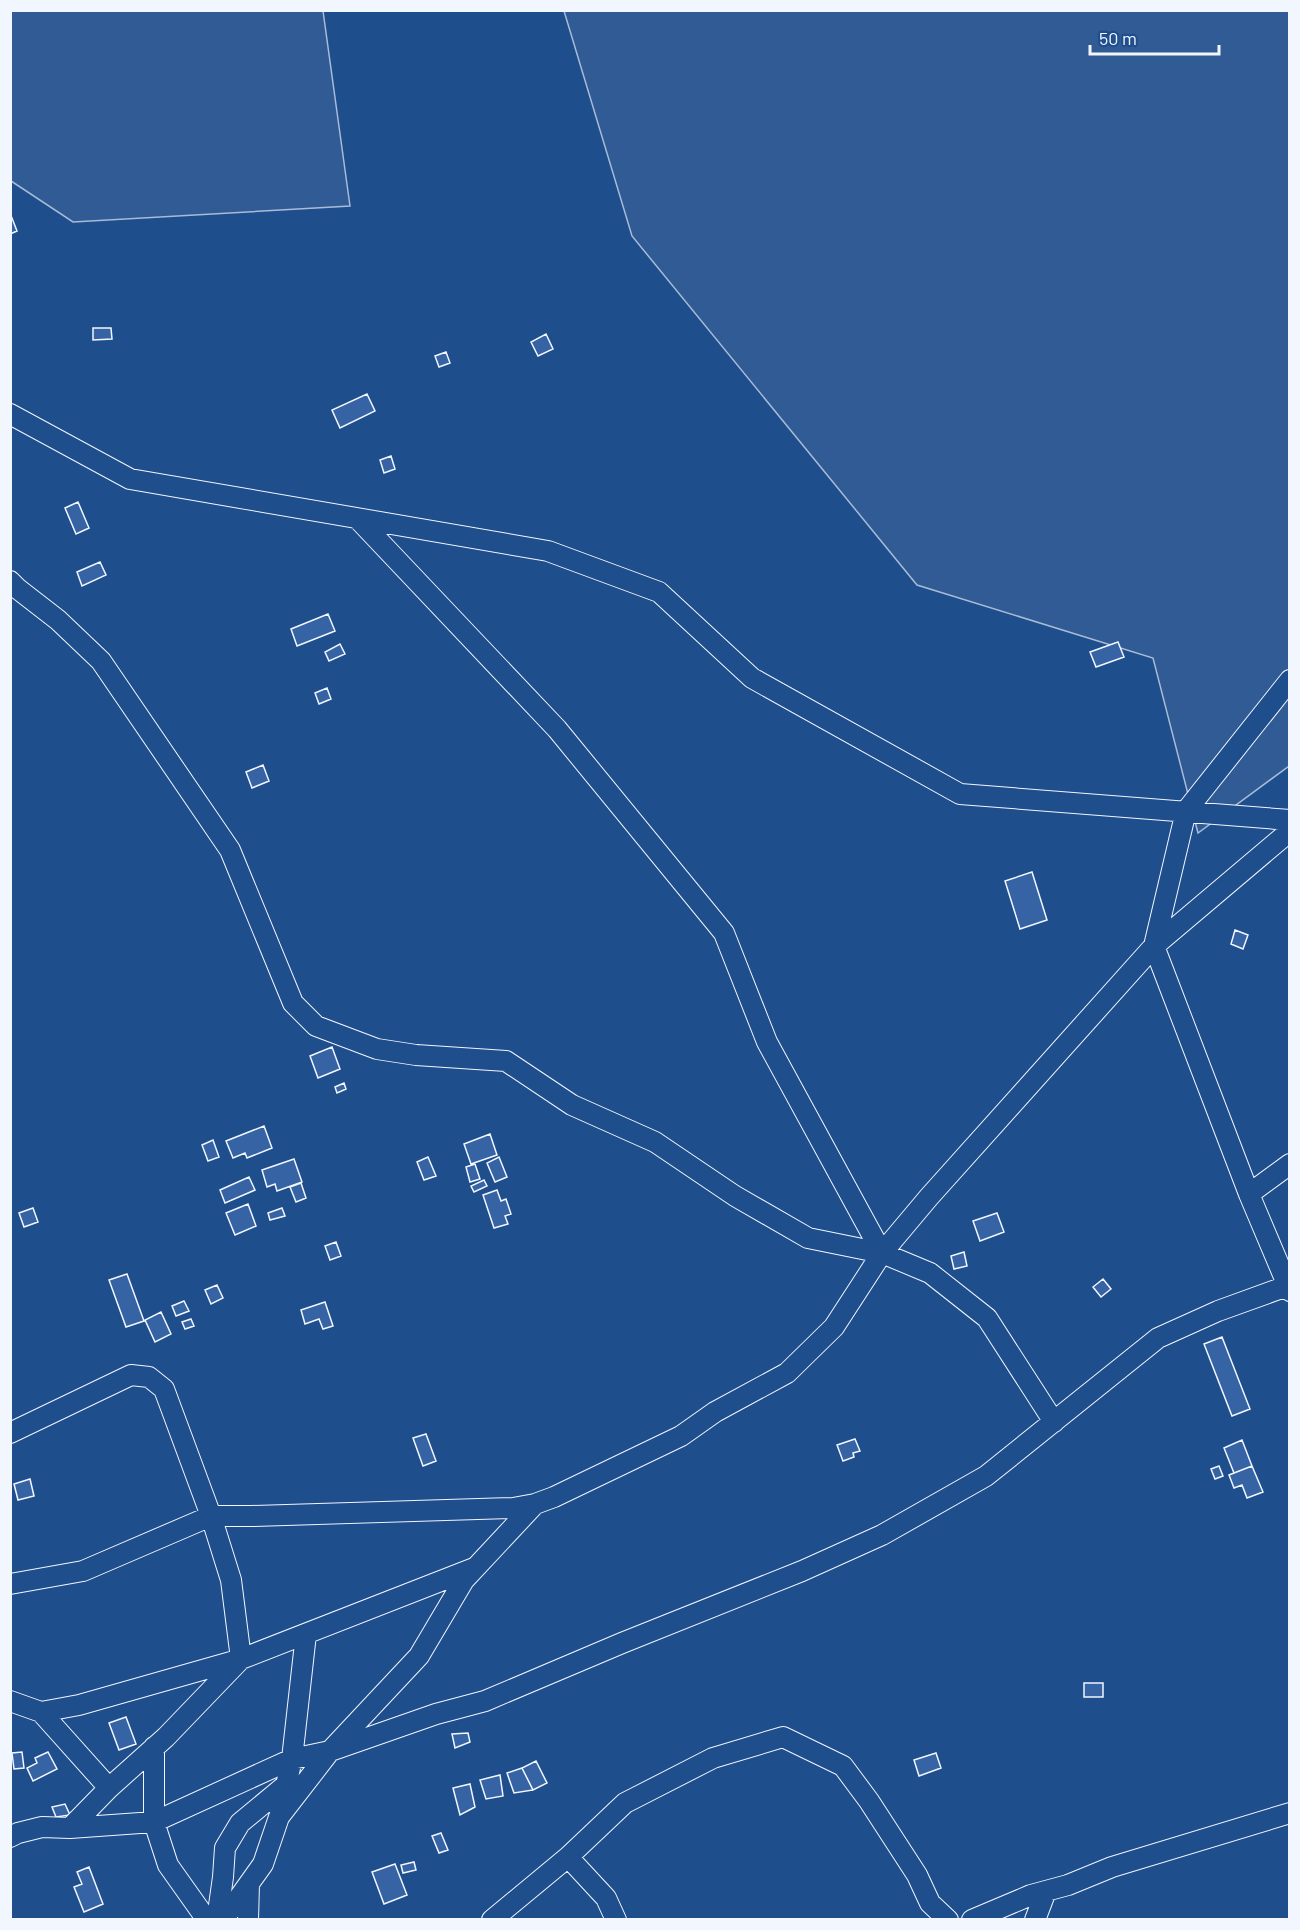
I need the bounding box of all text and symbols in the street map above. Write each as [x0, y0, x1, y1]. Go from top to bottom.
scale bar [1090, 18, 1219, 56]
text: 50 m [1099, 27, 1137, 49]

